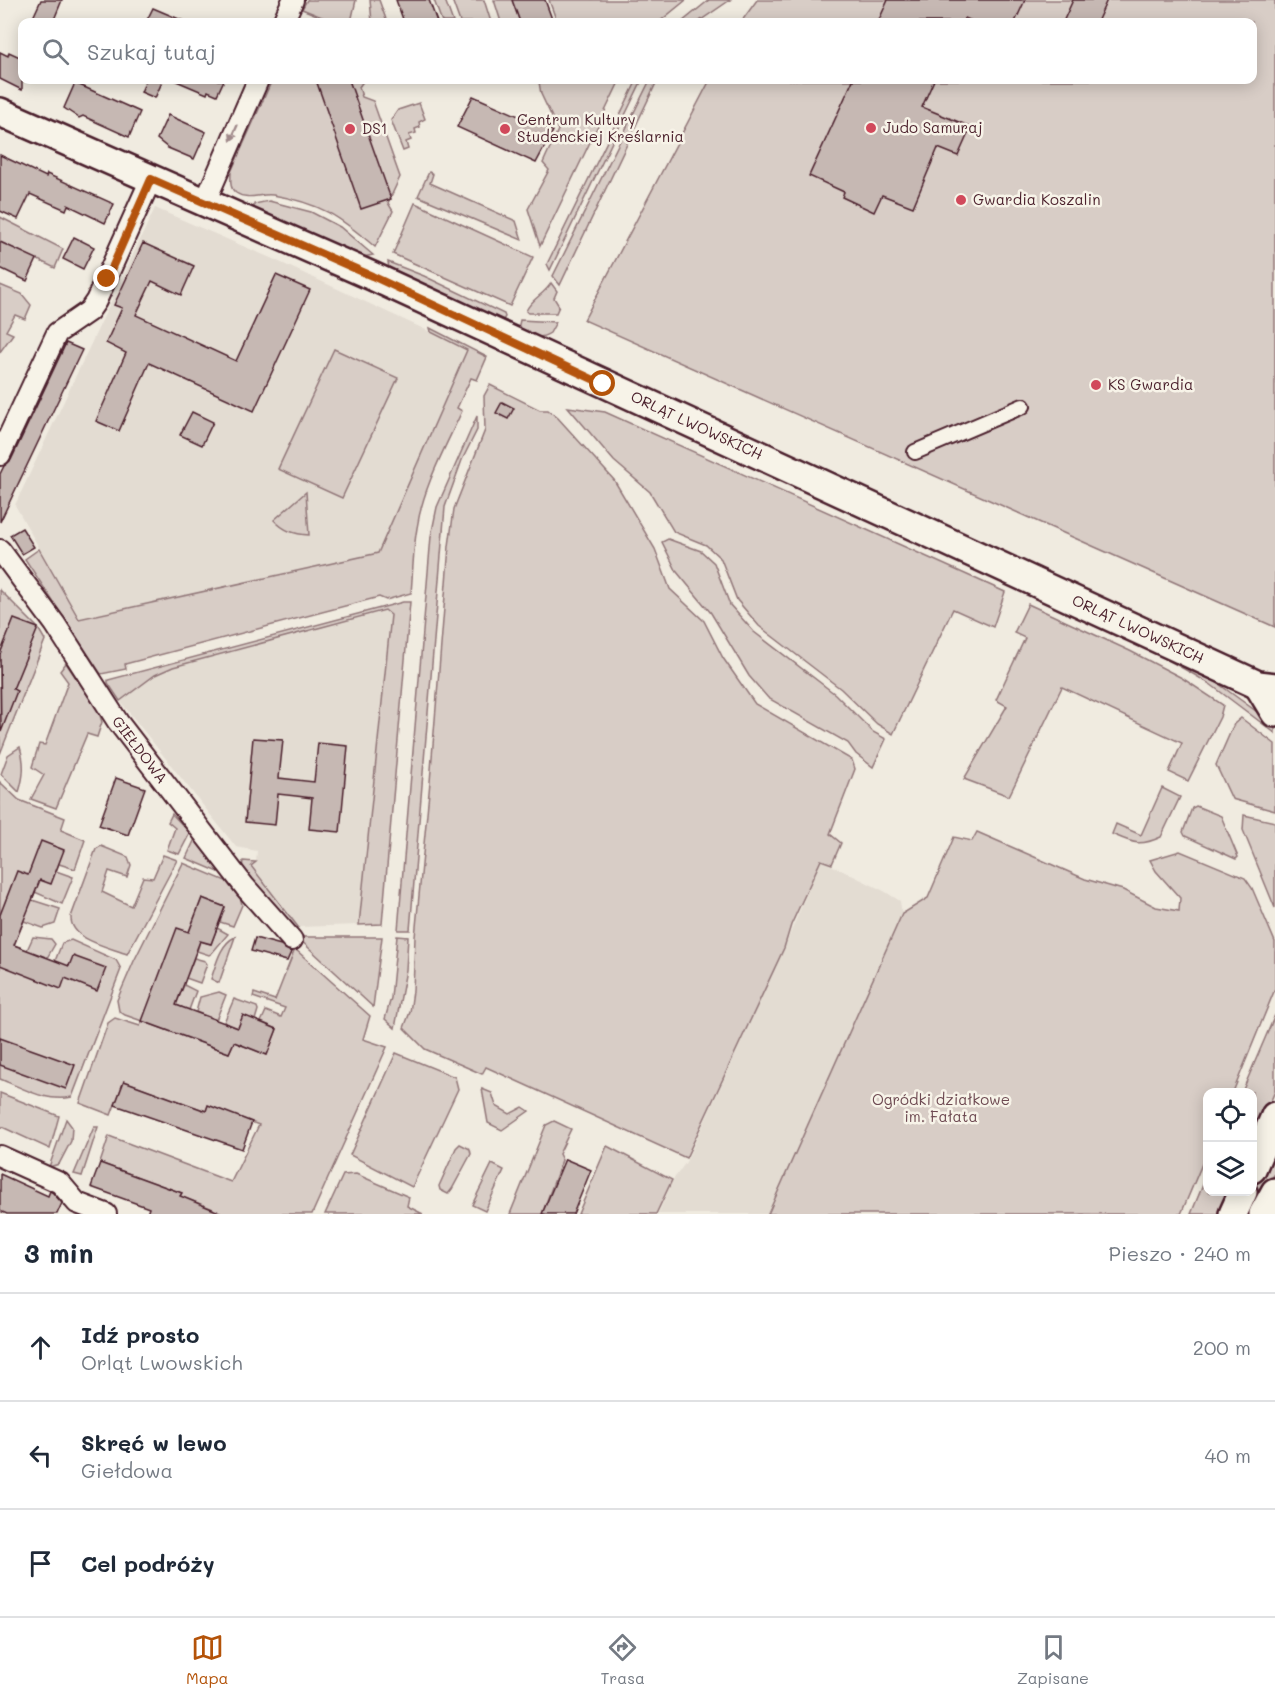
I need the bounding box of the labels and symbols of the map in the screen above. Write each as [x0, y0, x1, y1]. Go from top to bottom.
place label: Centrum Kultury Studenckiej Kreślarnia [517, 109, 684, 146]
place label: Judo Samuraj [883, 117, 983, 137]
place label: DS1 [362, 118, 387, 138]
marker: Judo Samuraj [864, 121, 878, 135]
marker: DS1 [343, 122, 357, 136]
marker: Centrum Kultury Studenckiej Kreślarnia [498, 122, 512, 136]
one-way arrow [229, 124, 238, 142]
place label: Gwardia Koszalin [973, 189, 1101, 209]
marker: Gwardia Koszalin [954, 193, 968, 207]
route end [93, 265, 119, 291]
route start [589, 370, 615, 396]
place label: KS Gwardia [1108, 374, 1193, 394]
marker: KS Gwardia [1089, 378, 1103, 392]
street label: ORLĄT LWOWSKICH [628, 386, 766, 464]
street label: ORLĄT LWOWSKICH [1069, 590, 1207, 668]
street label: GIEŁDOWA [108, 712, 173, 787]
park label: Ogródki działkowe im. Fałata [872, 1089, 1010, 1126]

